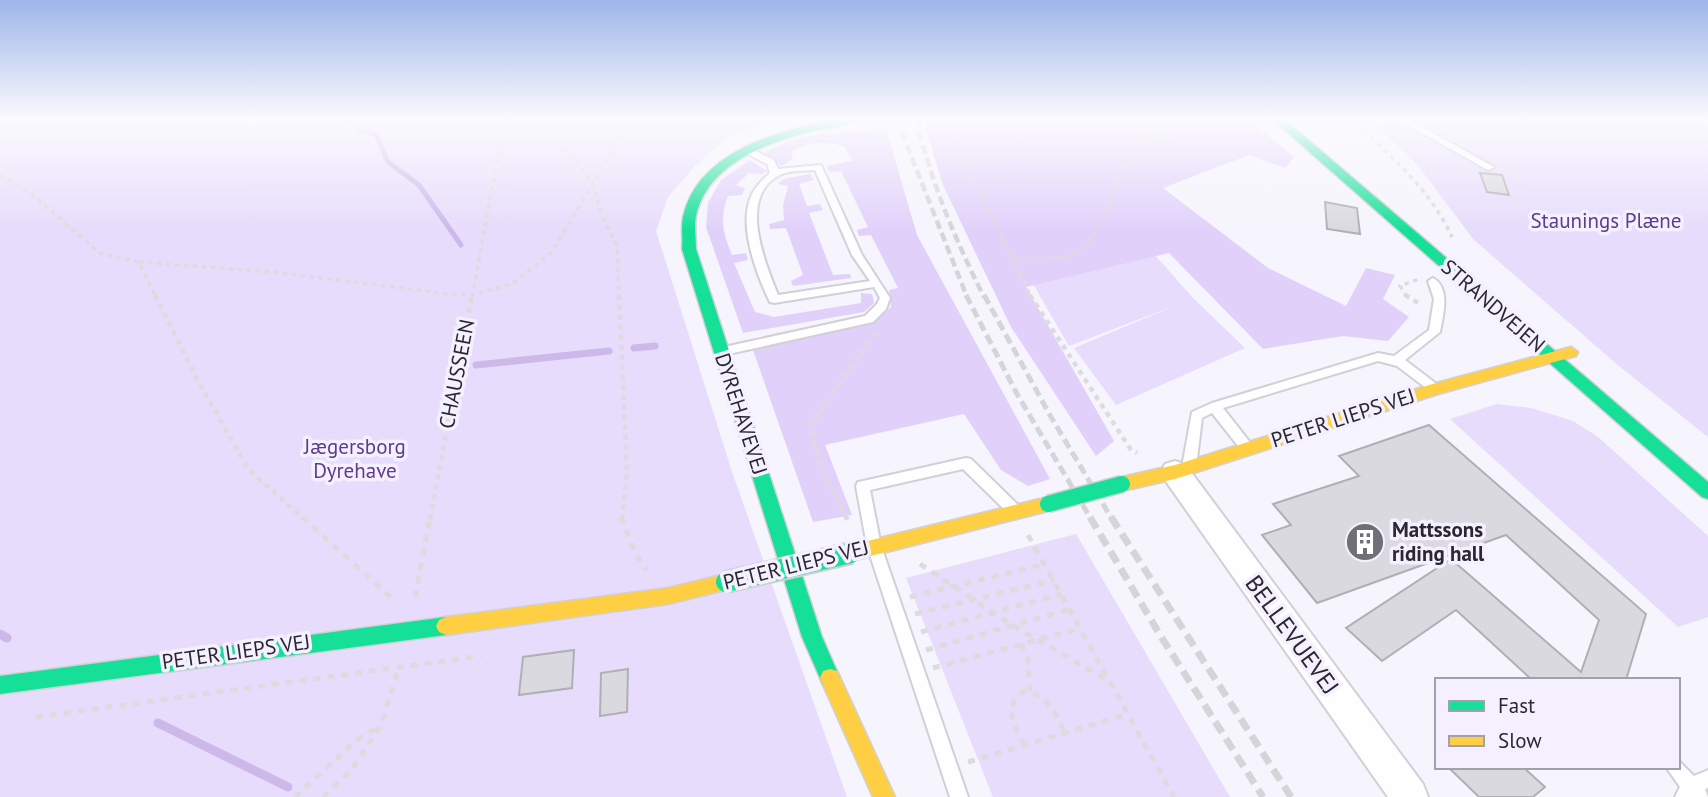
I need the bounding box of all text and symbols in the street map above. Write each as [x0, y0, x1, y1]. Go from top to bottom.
park label: Staunings Plæne [1530, 207, 1682, 234]
street label: STRANDVEJEN [1436, 253, 1551, 358]
street label: CHAUSSEEN [433, 317, 480, 431]
street label: DYREHAVEVEJ [709, 350, 774, 478]
street label: PETER LIEPS VEJ [1268, 382, 1418, 453]
park label: Jægersborg Dyrehave [303, 433, 406, 484]
place label: Mattssons riding hall [1392, 516, 1485, 567]
building icon: Mattssons riding hall [1344, 521, 1386, 563]
street label: PETER LIEPS VEJ [720, 533, 872, 596]
street label: BELLEVUEVEJ [1239, 569, 1346, 701]
street label: PETER LIEPS VEJ [160, 628, 312, 675]
legend [1435, 678, 1680, 769]
text: Fast [1498, 692, 1535, 719]
text: Slow [1498, 727, 1542, 754]

